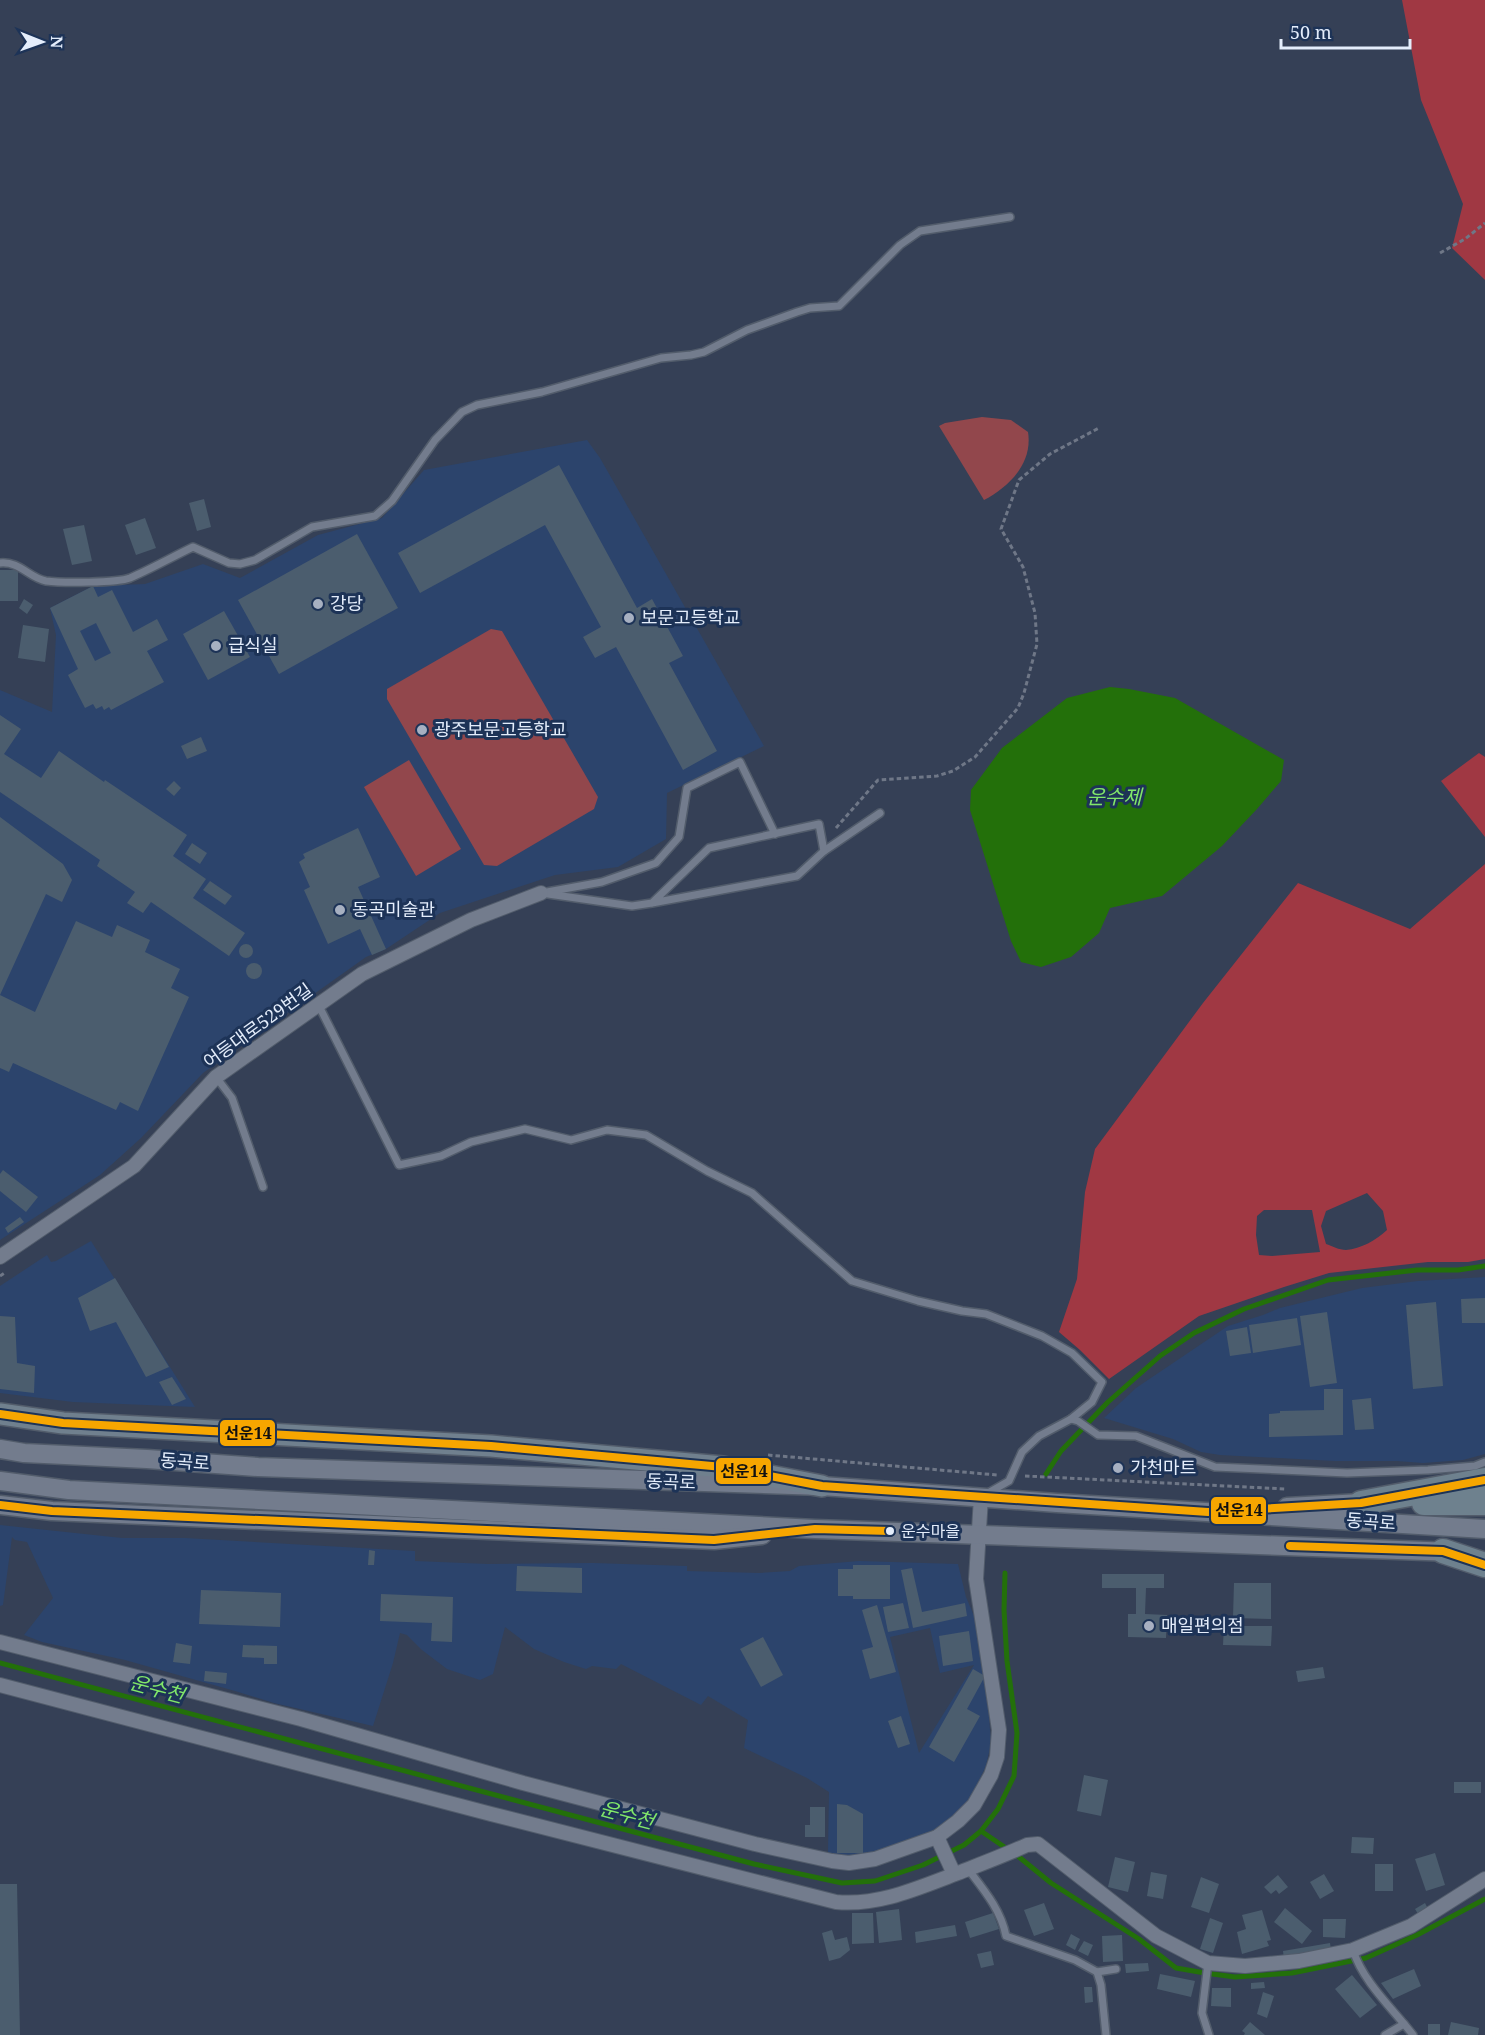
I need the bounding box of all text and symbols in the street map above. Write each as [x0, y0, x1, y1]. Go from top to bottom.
north arrow [12, 12, 72, 72]
scale bar [1281, 12, 1410, 50]
text: 50 m [1290, 20, 1332, 44]
text: N [46, 36, 68, 49]
place label: 강당 [330, 591, 363, 615]
marker: 강당 [311, 597, 325, 611]
place label: 보문고등학교 [641, 605, 740, 629]
marker: 보문고등학교 [622, 611, 636, 625]
place label: 급식실 [228, 633, 278, 657]
marker: 급식실 [209, 639, 223, 653]
place label: 광주보문고등학교 [434, 717, 566, 741]
marker: 광주보문고등학교 [415, 723, 429, 737]
water label: 운수제 [1086, 783, 1144, 810]
place label: 동곡미술관 [352, 897, 435, 921]
marker: 동곡미술관 [333, 903, 347, 917]
street label: 어등대로529번길 [198, 977, 317, 1073]
line badge: 선운14 [219, 1419, 276, 1447]
text: 선운14 [224, 1422, 272, 1444]
street label: 동곡로 [159, 1447, 211, 1475]
place label: 가천마트 [1130, 1455, 1196, 1479]
line badge: 선운14 [715, 1457, 772, 1485]
text: 선운14 [720, 1460, 768, 1482]
marker: 가천마트 [1111, 1461, 1125, 1475]
street label: 동곡로 [646, 1468, 696, 1494]
line badge: 선운14 [1210, 1496, 1267, 1525]
text: 선운14 [1215, 1499, 1263, 1521]
street label: 동곡로 [1345, 1507, 1397, 1535]
place label: 운수마을 [901, 1520, 960, 1542]
marker: 운수마을 [884, 1525, 896, 1537]
place label: 매일편의점 [1161, 1613, 1244, 1637]
marker: 매일편의점 [1142, 1619, 1156, 1633]
water label: 운수천 [127, 1668, 190, 1709]
water label: 운수천 [597, 1794, 660, 1835]

